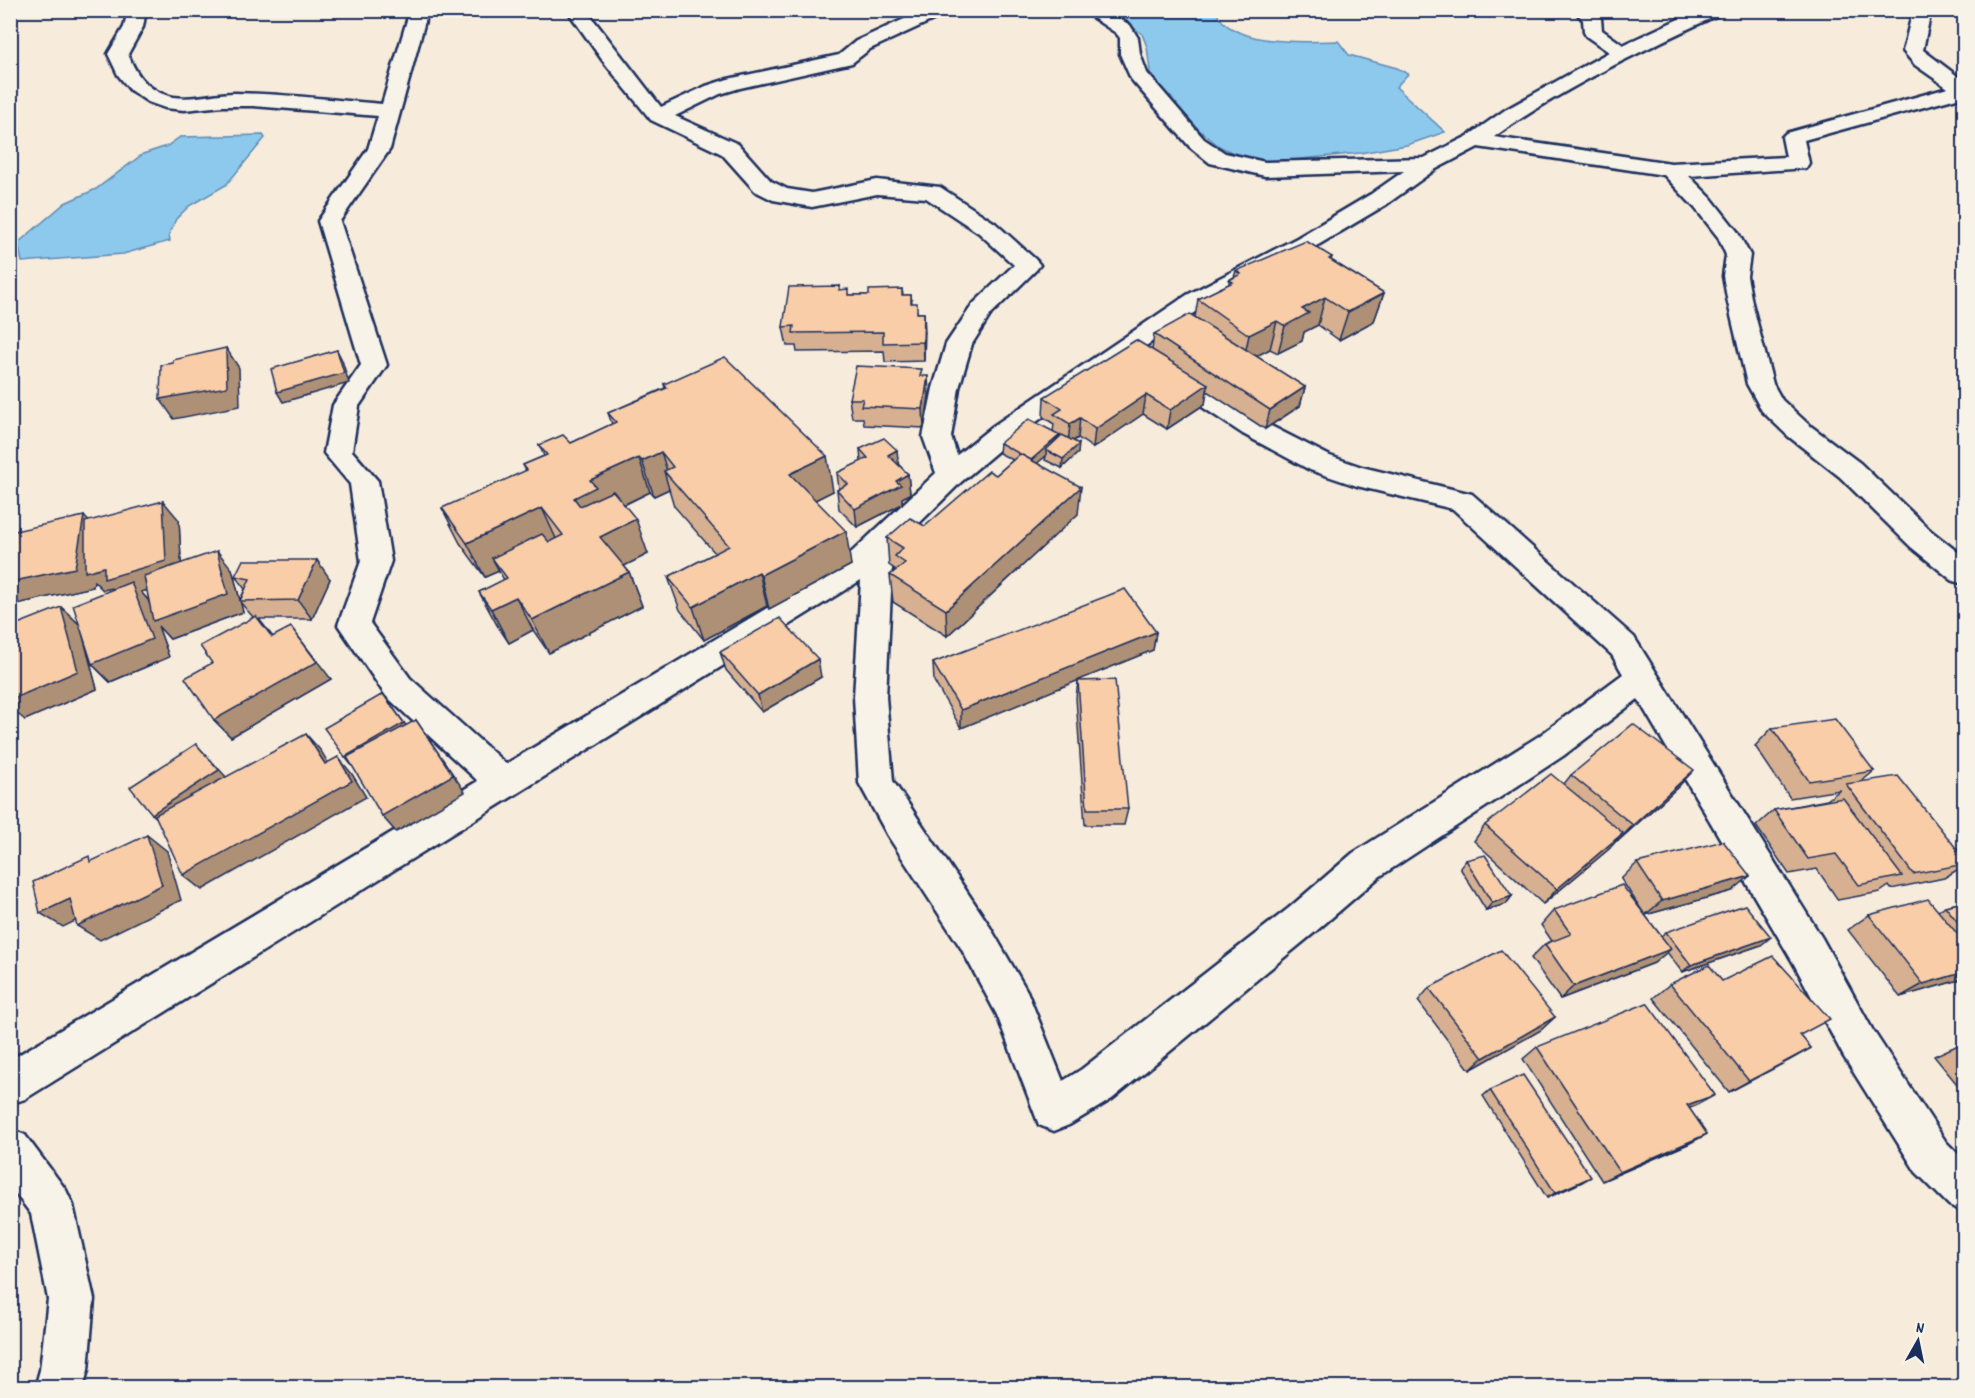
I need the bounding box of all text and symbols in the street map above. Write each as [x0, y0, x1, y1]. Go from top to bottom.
north arrow [1888, 1311, 1948, 1371]
text: N [1914, 1317, 1926, 1341]

